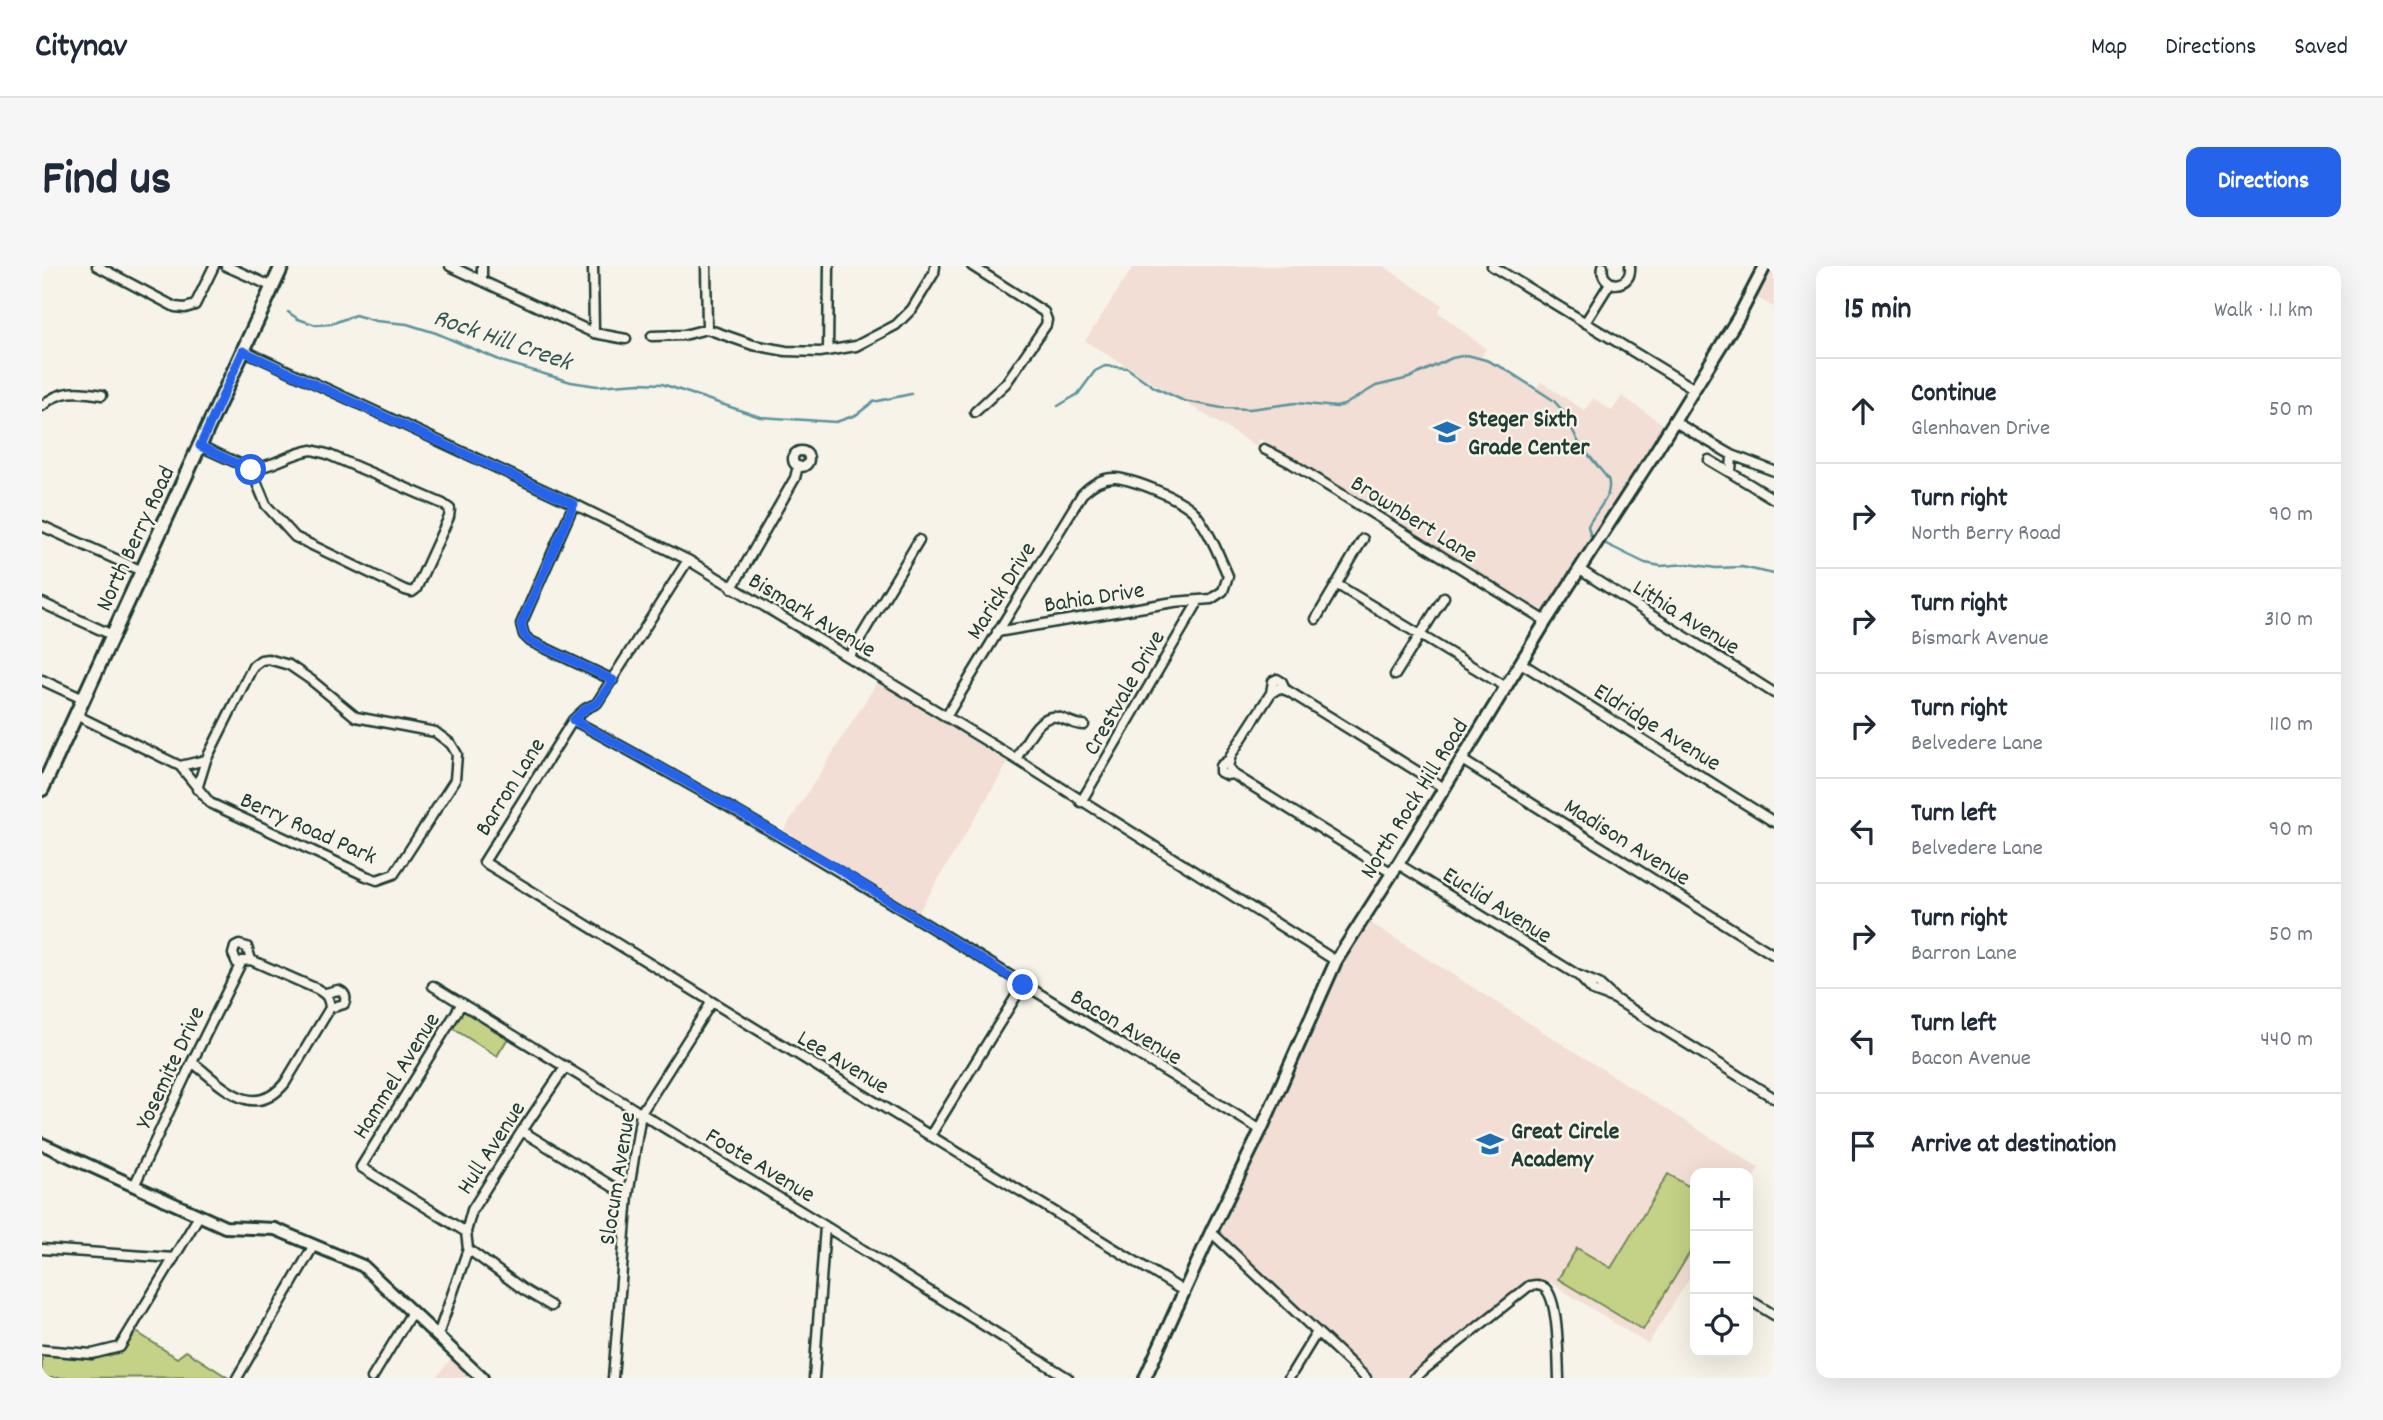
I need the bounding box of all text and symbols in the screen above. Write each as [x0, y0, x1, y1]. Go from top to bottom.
text: Citynav [35, 25, 127, 72]
text: Map [2091, 31, 2127, 65]
text: Directions [2165, 31, 2256, 65]
text: Saved [2294, 31, 2348, 65]
text: Find us [42, 147, 171, 217]
button: Directions [2186, 147, 2341, 217]
text: 15 min [1844, 290, 1911, 333]
text: Walk · 1.1 km [2214, 295, 2313, 328]
water label: Rock Hill Creek [428, 300, 578, 383]
text: Continue [1911, 376, 1996, 413]
icon: ahead [1844, 392, 1882, 430]
text: 50 m [2269, 394, 2313, 427]
place label: Steger Sixth Grade Center [1468, 404, 1591, 466]
text: Glenhaven Drive [1911, 413, 2050, 446]
school or university icon: Steger Sixth Grade Center [1432, 417, 1462, 447]
route start [235, 454, 266, 485]
street label: North Berry Road [88, 461, 185, 617]
street label: Brownbert Lane [1343, 468, 1484, 573]
text: Turn right [1911, 481, 2008, 518]
icon: right [1844, 497, 1882, 535]
text: 90 m [2269, 499, 2313, 532]
text: North Berry Road [1911, 518, 2061, 551]
street label: Marick Drive [959, 536, 1046, 647]
street label: Bismark Avenue [741, 565, 882, 668]
street label: Lithia Avenue [1625, 572, 1746, 665]
street label: Bahia Drive [1042, 574, 1147, 624]
text: Turn right [1911, 586, 2008, 623]
icon: right [1844, 602, 1882, 640]
text: 310 m [2264, 604, 2313, 637]
text: Bismark Avenue [1911, 623, 2049, 656]
street label: Crestvale Drive [1076, 625, 1175, 762]
street label: Eldridge Avenue [1586, 676, 1727, 781]
text: Turn right [1911, 691, 2008, 728]
icon: right [1844, 707, 1882, 745]
text: 110 m [2269, 709, 2313, 742]
street label: North Rock Hill Road [1353, 713, 1478, 886]
text: Belvedere Lane [1911, 728, 2043, 761]
street label: Barron Lane [468, 732, 555, 843]
street label: Berry Road Park [234, 784, 381, 875]
street label: Madison Avenue [1556, 791, 1696, 896]
text: Turn left [1911, 796, 1997, 833]
icon: left [1844, 812, 1882, 850]
text: 90 m [2269, 814, 2313, 847]
text: Belvedere Lane [1911, 833, 2043, 866]
street label: Euclid Avenue [1435, 859, 1558, 954]
text: Turn right [1911, 901, 2008, 938]
icon: right [1844, 917, 1882, 955]
text: 50 m [2269, 919, 2313, 952]
text: Barron Lane [1911, 938, 2017, 971]
route end [1007, 969, 1038, 1000]
street label: Bacon Avenue [1063, 982, 1188, 1075]
street label: Yosemite Drive [128, 1001, 215, 1135]
text: Turn left [1911, 1006, 1997, 1043]
street label: Hammel Avenue [345, 1007, 450, 1147]
icon: left [1844, 1022, 1882, 1060]
street label: Lee Avenue [790, 1023, 895, 1104]
text: 440 m [2260, 1024, 2313, 1057]
text: Bacon Avenue [1911, 1043, 2031, 1076]
street label: Hull Avenue [450, 1095, 535, 1202]
street label: Slocum Avenue [592, 1109, 646, 1248]
place label: Great Circle Academy [1511, 1116, 1620, 1178]
street label: Foote Avenue [698, 1120, 821, 1213]
icon: arrive [1844, 1127, 1882, 1165]
text: Arrive at destination [1911, 1127, 2116, 1164]
school or university icon: Great Circle Academy [1475, 1129, 1505, 1159]
map controls [1690, 1168, 1753, 1357]
button: + [1690, 1168, 1753, 1231]
button: − [1690, 1231, 1753, 1294]
button: locate [1690, 1294, 1753, 1357]

